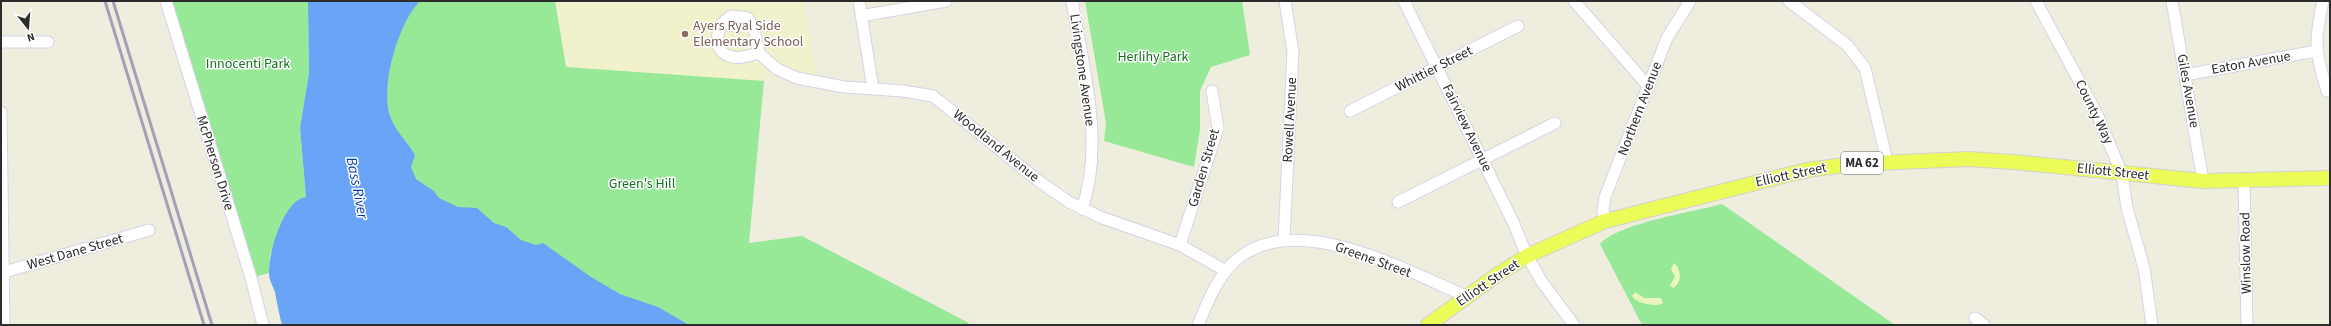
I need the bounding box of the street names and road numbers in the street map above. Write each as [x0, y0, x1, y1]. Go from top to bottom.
street label: Livingstone Avenue [1064, 13, 1100, 127]
street label: Whittier Street [1392, 41, 1476, 97]
street label: Eaton Avenue [2210, 46, 2292, 80]
street label: Giles Avenue [2172, 53, 2204, 129]
street label: Northern Avenue [1613, 59, 1667, 159]
street label: County Way [2070, 76, 2118, 148]
street label: Rowell Avenue [1278, 77, 1302, 163]
street label: Fairview Avenue [1437, 81, 1497, 175]
street label: Woodland Avenue [949, 105, 1044, 187]
street label: McPherson Drive [191, 113, 239, 213]
street label: Garden Street [1183, 126, 1225, 210]
road number: MA 62 [1841, 152, 1883, 174]
street label: Elliott Street [1754, 158, 1829, 192]
street label: Elliott Street [2076, 158, 2150, 186]
street label: Winslow Road [2235, 212, 2257, 294]
street label: West Dane Street [25, 229, 126, 275]
street label: Greene Street [1332, 237, 1414, 283]
street label: Elliott Street [1452, 254, 1524, 312]

